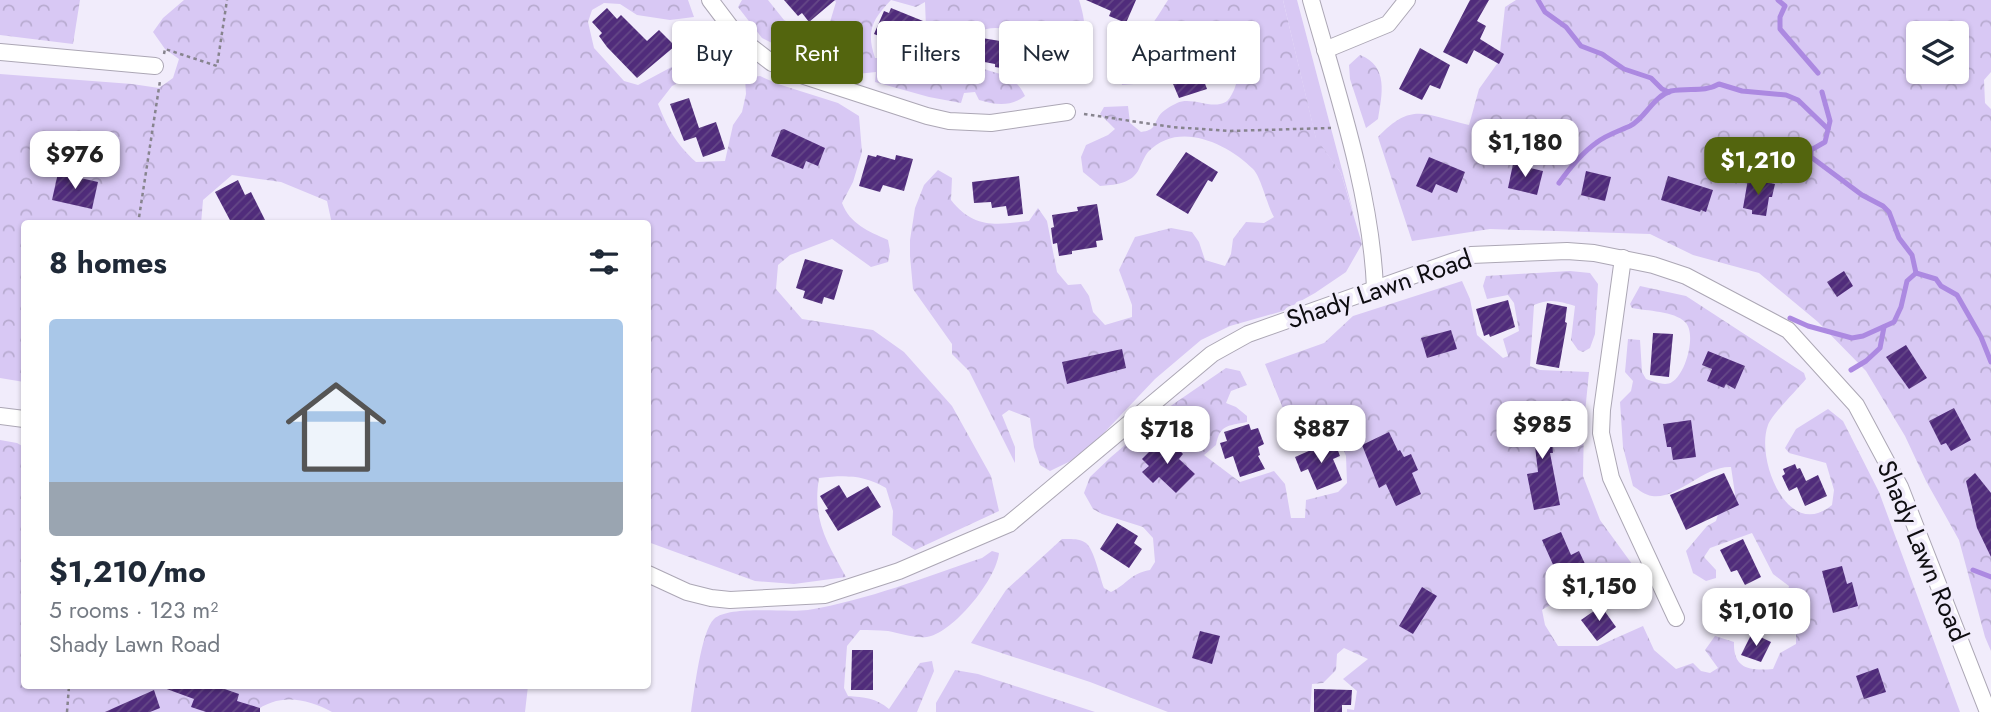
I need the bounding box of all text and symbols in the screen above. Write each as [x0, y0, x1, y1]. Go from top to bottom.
chip: Buy [672, 21, 757, 84]
chip: Rent [771, 21, 863, 84]
chip: Filters [877, 21, 985, 84]
chip: New [999, 21, 1093, 84]
chip: Apartment [1107, 21, 1260, 84]
map controls [1906, 21, 1969, 84]
button: layers [1906, 21, 1969, 84]
pin: $1,180 [1468, 120, 1582, 179]
text: $1,180 [1488, 125, 1562, 159]
pin: $976 [34, 132, 116, 191]
text: $976 [46, 137, 104, 171]
pin: $1,210 [1701, 138, 1815, 197]
text: $1,210 [1720, 143, 1796, 177]
street label: Shady Lawn Road [1281, 239, 1477, 339]
text: 8 homes [49, 241, 167, 284]
icon: filters [585, 243, 623, 281]
icon: home [273, 364, 399, 490]
pin: $985 [1501, 402, 1583, 461]
pin: $718 [1126, 406, 1208, 466]
pin: $887 [1280, 406, 1362, 465]
text: $985 [1513, 407, 1571, 441]
text: $887 [1293, 411, 1349, 445]
text: $718 [1140, 412, 1194, 446]
street label: Shady Lawn Road [1868, 454, 1978, 648]
text: $1,210/mo [49, 550, 206, 593]
pin: $1,150 [1542, 564, 1656, 623]
text: $1,150 [1561, 569, 1637, 603]
pin: $1,010 [1699, 588, 1813, 648]
text: 5 rooms · 123 m² [49, 593, 218, 627]
text: $1,010 [1718, 594, 1794, 628]
text: Shady Lawn Road [49, 627, 220, 661]

